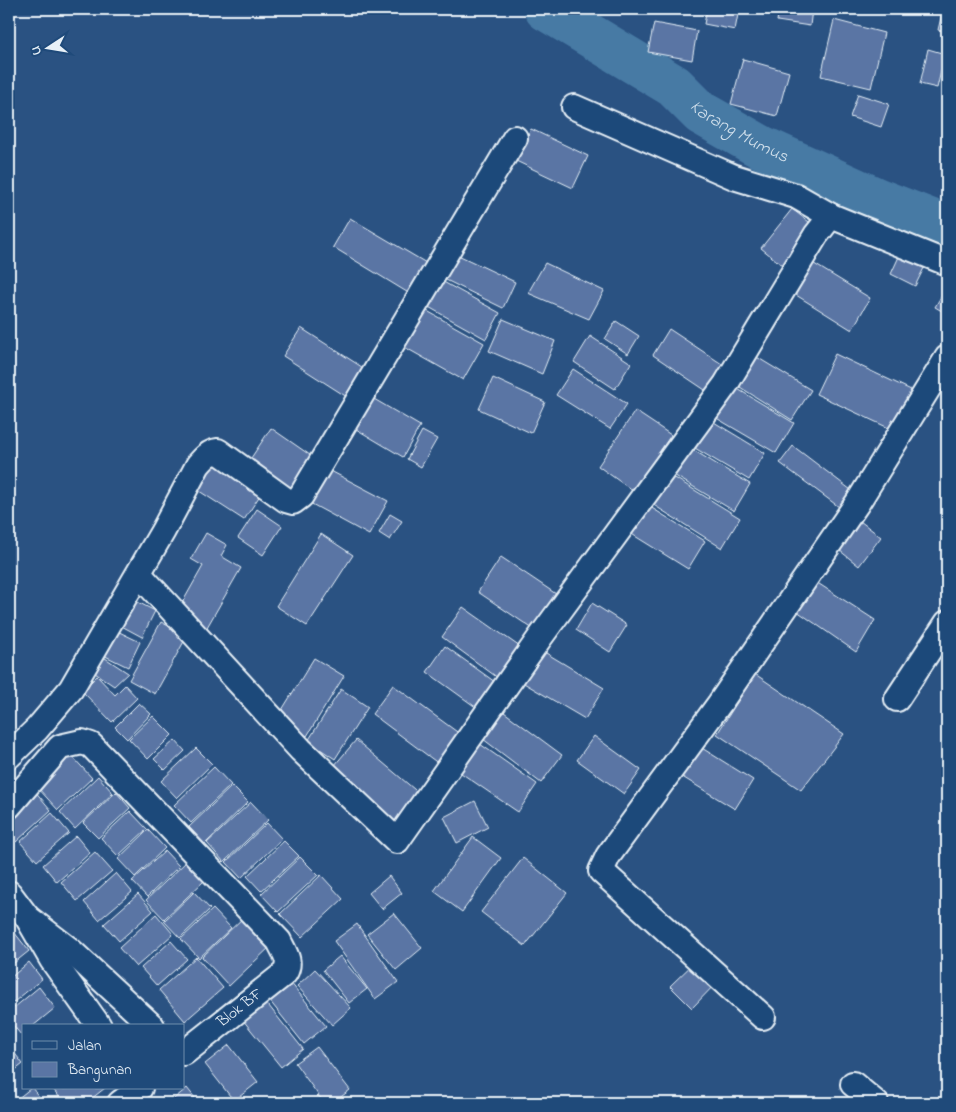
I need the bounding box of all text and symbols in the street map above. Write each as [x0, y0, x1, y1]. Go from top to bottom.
north arrow [22, 22, 72, 72]
text: U [26, 44, 48, 57]
water label: Karang Mumus [683, 95, 793, 171]
street label: Blok BF [211, 982, 269, 1034]
legend [22, 1024, 185, 1090]
text: Jalan [68, 1035, 101, 1057]
text: Bangunan [67, 1059, 132, 1082]

